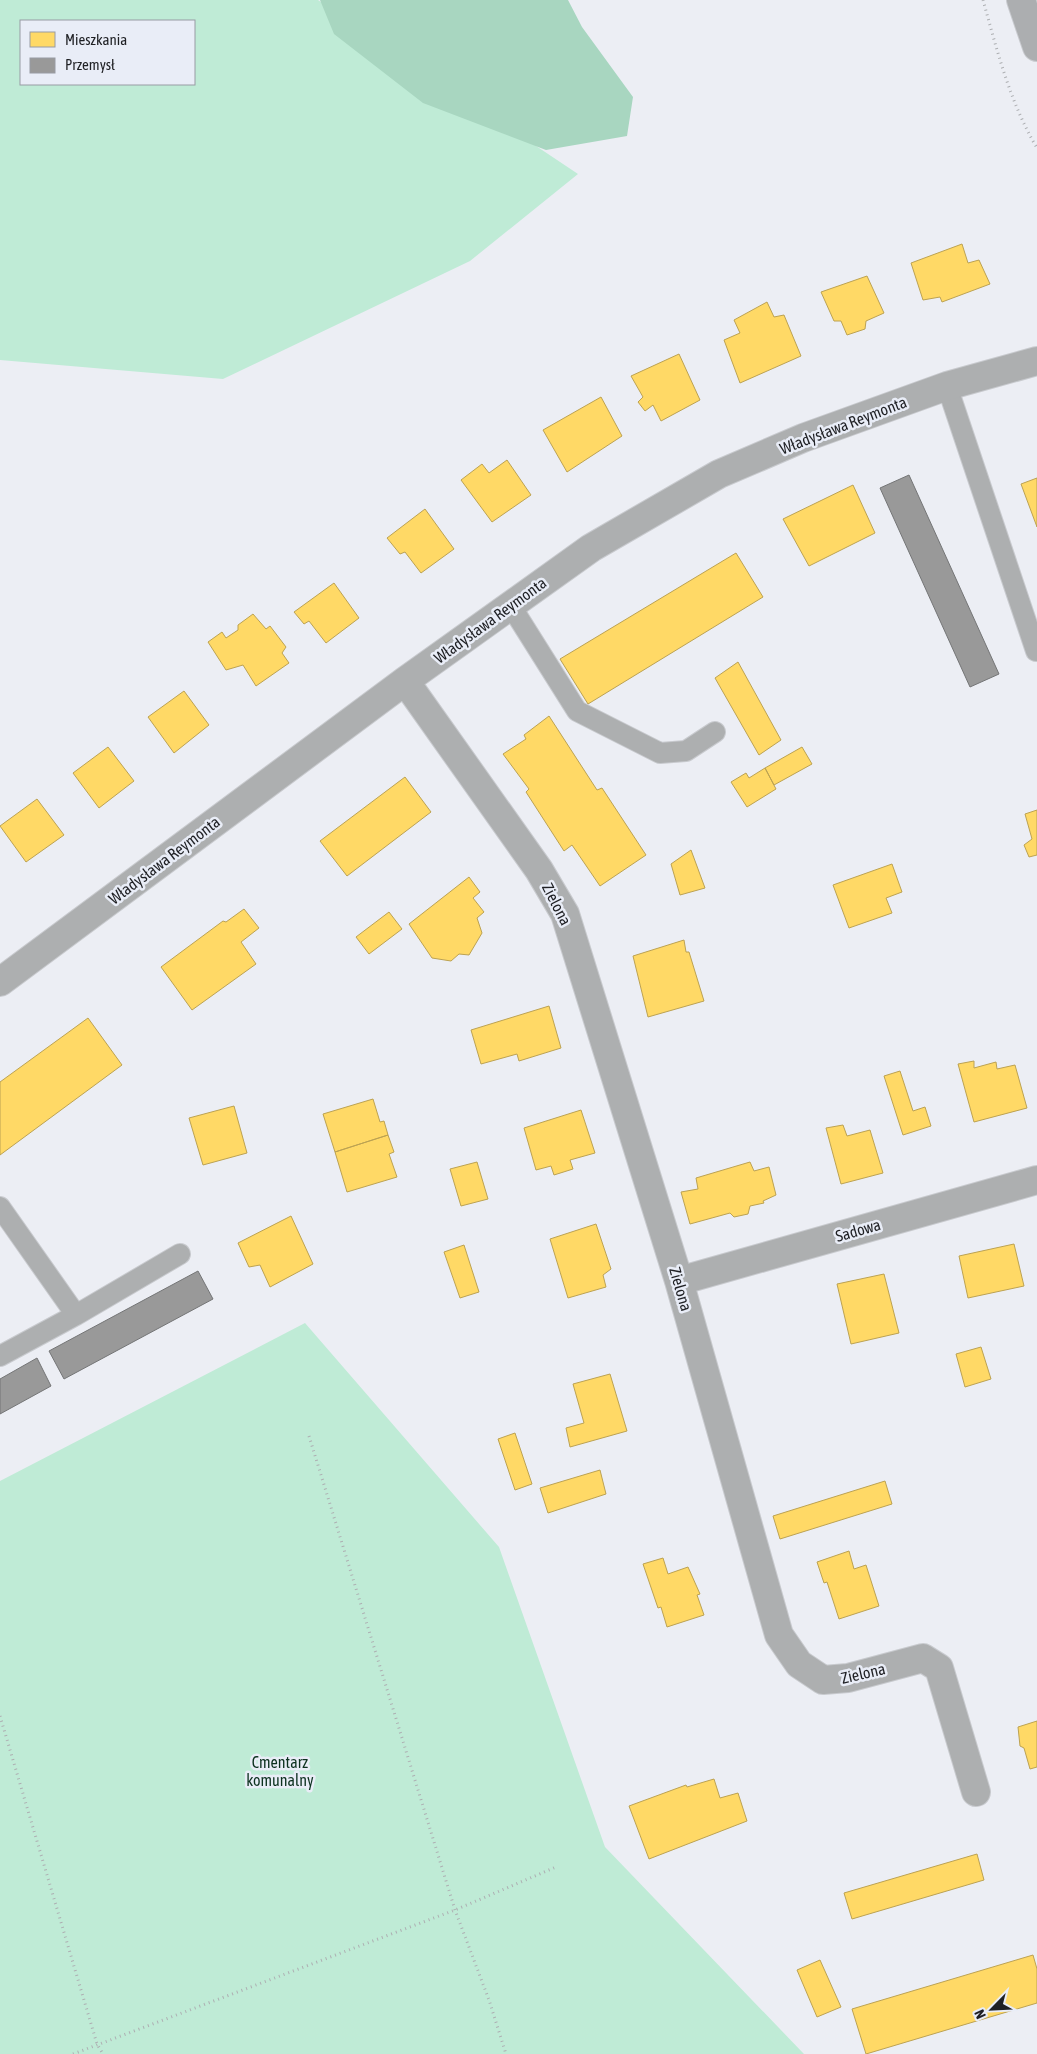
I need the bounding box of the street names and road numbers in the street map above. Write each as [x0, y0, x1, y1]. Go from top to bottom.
street label: Władysława Reymonta [777, 393, 909, 458]
street label: Władysława Reymonta [430, 573, 550, 668]
street label: Władysława Reymonta [105, 812, 224, 908]
street label: Zielona [539, 880, 575, 928]
street label: Sadowa [833, 1215, 883, 1245]
street label: Zielona [666, 1265, 696, 1313]
street label: Zielona [839, 1659, 887, 1687]

